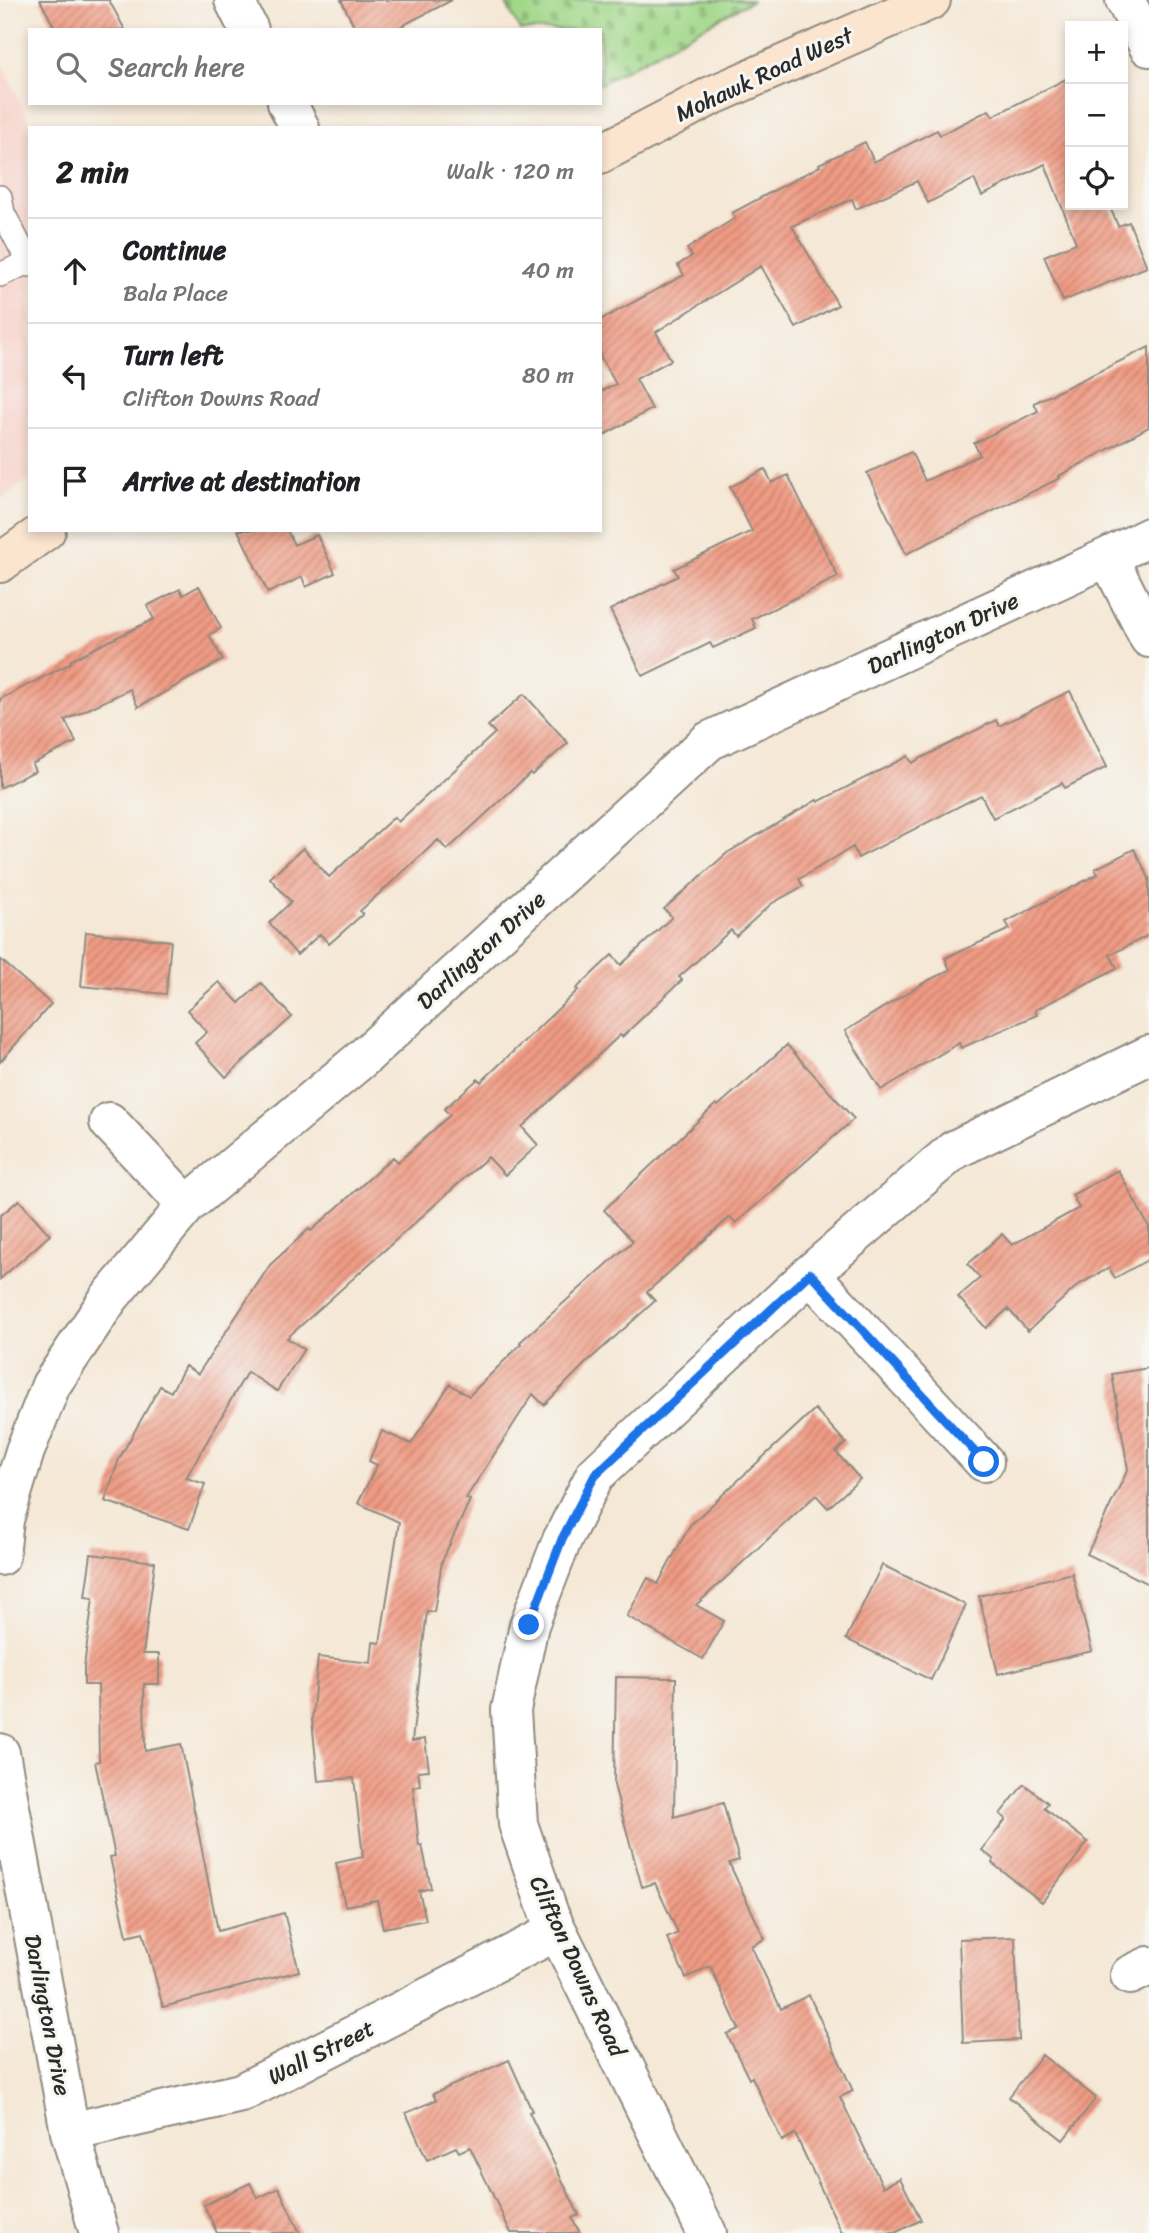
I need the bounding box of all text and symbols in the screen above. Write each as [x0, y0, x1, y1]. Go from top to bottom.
street label: Mohawk Road West [668, 14, 862, 134]
map controls [1065, 21, 1128, 210]
button: + [1065, 21, 1128, 84]
search box [28, 28, 602, 105]
text: Search here [108, 44, 245, 90]
icon: search [52, 48, 90, 86]
button: − [1065, 84, 1128, 147]
text: 2 min [56, 145, 129, 199]
button: locate [1065, 147, 1128, 210]
text: Walk · 120 m [447, 151, 574, 192]
text: Continue [123, 227, 226, 273]
text: 40 m [521, 250, 574, 291]
icon: ahead [56, 252, 94, 290]
text: Bala Place [123, 273, 228, 314]
text: Turn left [123, 332, 223, 378]
text: 80 m [522, 355, 574, 396]
icon: left [56, 357, 94, 395]
text: Clifton Downs Road [123, 378, 319, 419]
text: Arrive at destination [123, 458, 360, 504]
icon: arrive [56, 462, 94, 500]
street label: Darlington Drive [860, 580, 1026, 687]
street label: Darlington Drive [407, 880, 556, 1020]
route start [968, 1446, 999, 1477]
route end [513, 1609, 544, 1640]
street label: Clifton Downs Road [518, 1869, 638, 2065]
street label: Darlington Drive [12, 1931, 83, 2100]
street label: Wall Street [261, 2008, 382, 2097]

